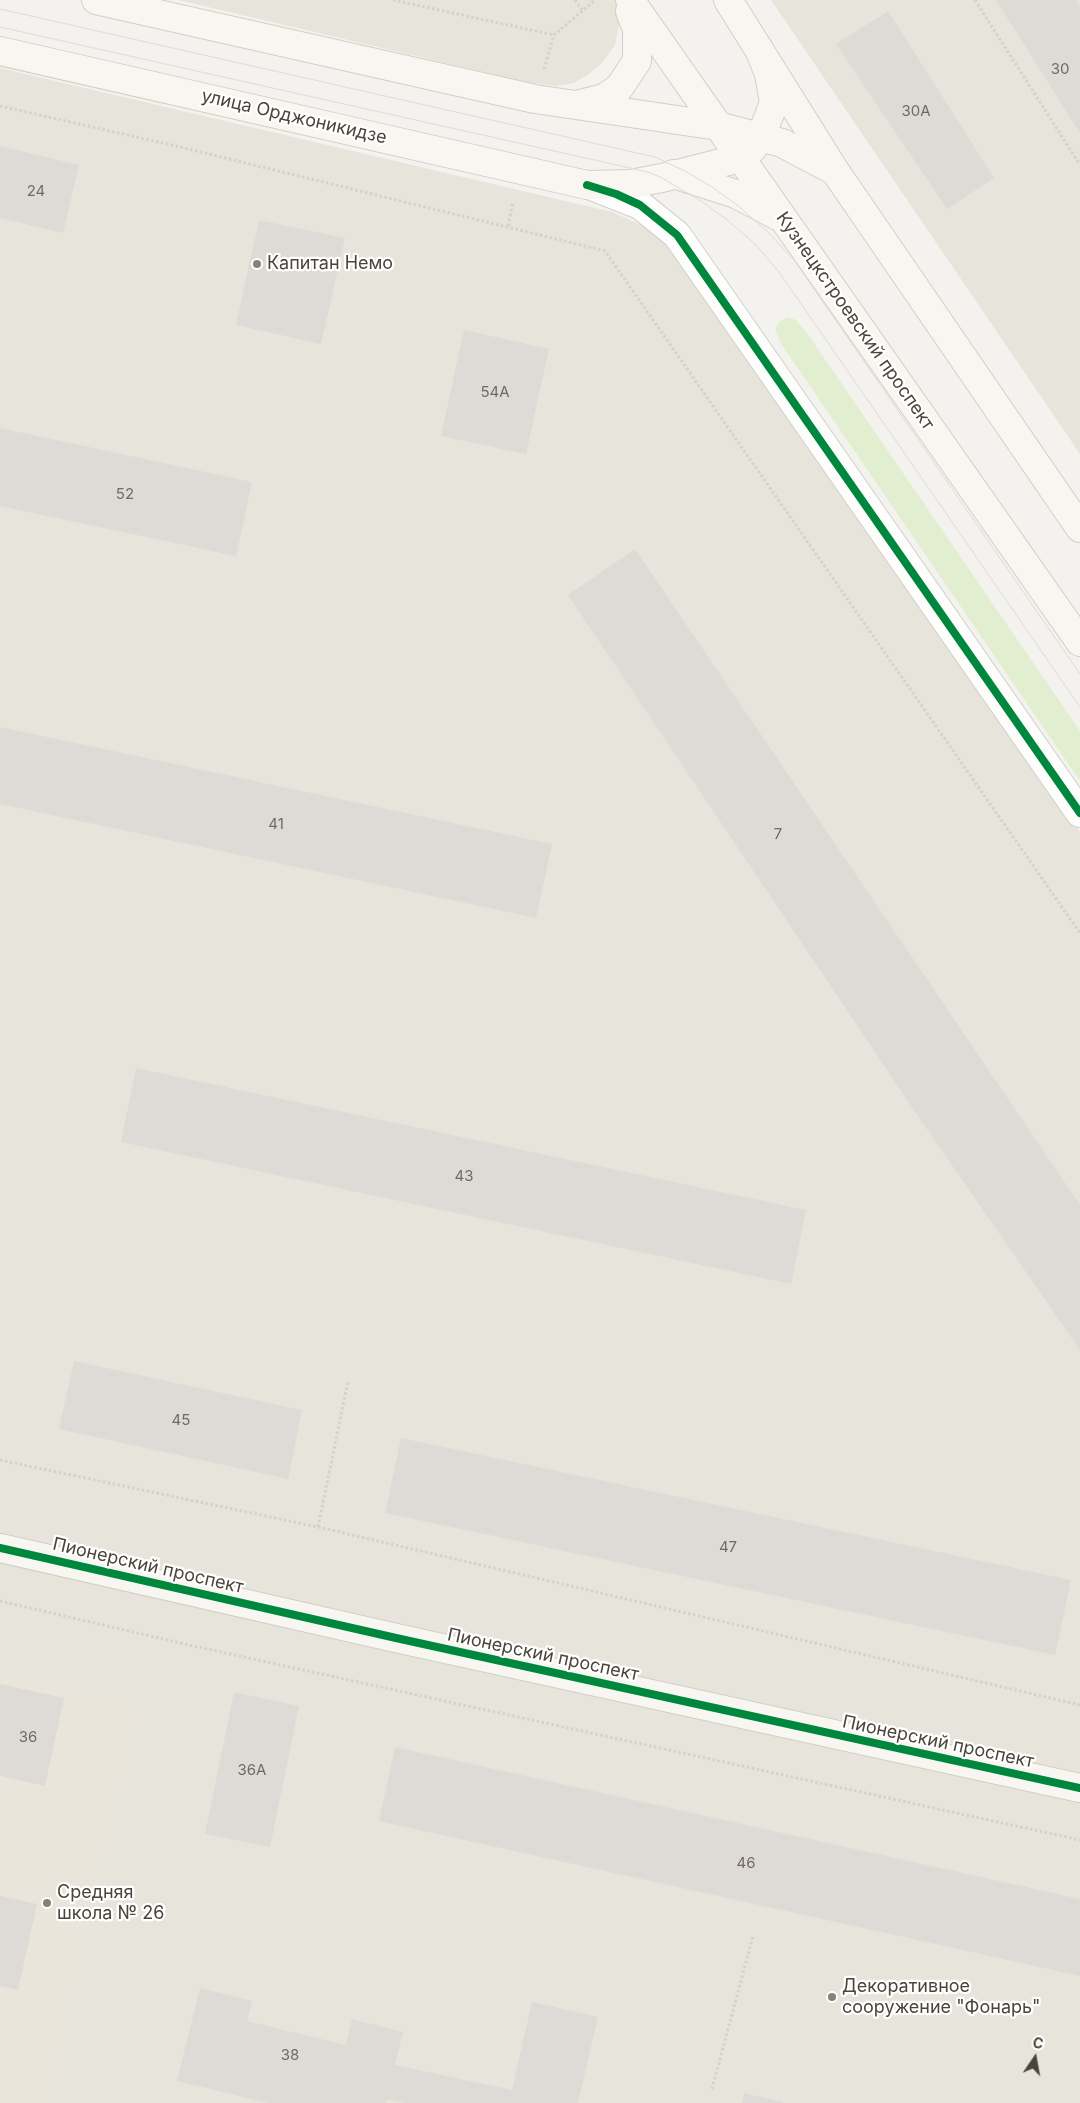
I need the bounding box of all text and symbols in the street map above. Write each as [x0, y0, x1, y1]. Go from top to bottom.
house number: 30 [1051, 60, 1069, 78]
street label: улица Орджоникидзе [199, 85, 389, 149]
house number: 30А [901, 102, 931, 120]
house number: 24 [27, 182, 45, 200]
street label: Кузнецкстроевский проспект [771, 208, 939, 434]
place label: Капитан Немо [267, 253, 393, 275]
marker: Капитан Немо [251, 258, 263, 270]
house number: 54А [480, 383, 510, 401]
house number: 52 [116, 485, 134, 503]
house number: 41 [268, 815, 284, 833]
house number: 7 [774, 825, 782, 843]
house number: 43 [455, 1167, 473, 1185]
house number: 45 [172, 1411, 190, 1429]
street label: Пионерский проспект [50, 1534, 246, 1598]
house number: 47 [719, 1538, 737, 1556]
street label: Пионерский проспект [445, 1624, 641, 1686]
street label: Пионерский проспект [840, 1711, 1036, 1773]
house number: 36 [19, 1728, 37, 1746]
house number: 36А [238, 1761, 266, 1779]
house number: 46 [737, 1854, 755, 1872]
place label: Средняя школа № 26 [57, 1882, 164, 1925]
marker: Средняя школа № 26 [41, 1897, 53, 1909]
place label: Декоративное сооружение "Фонарь" [842, 1976, 1040, 2018]
marker: Декоративное сооружение "Фонарь" [826, 1991, 838, 2003]
north arrow [1010, 2033, 1060, 2083]
text: С [1031, 2033, 1045, 2052]
house number: 38 [281, 2046, 299, 2064]

